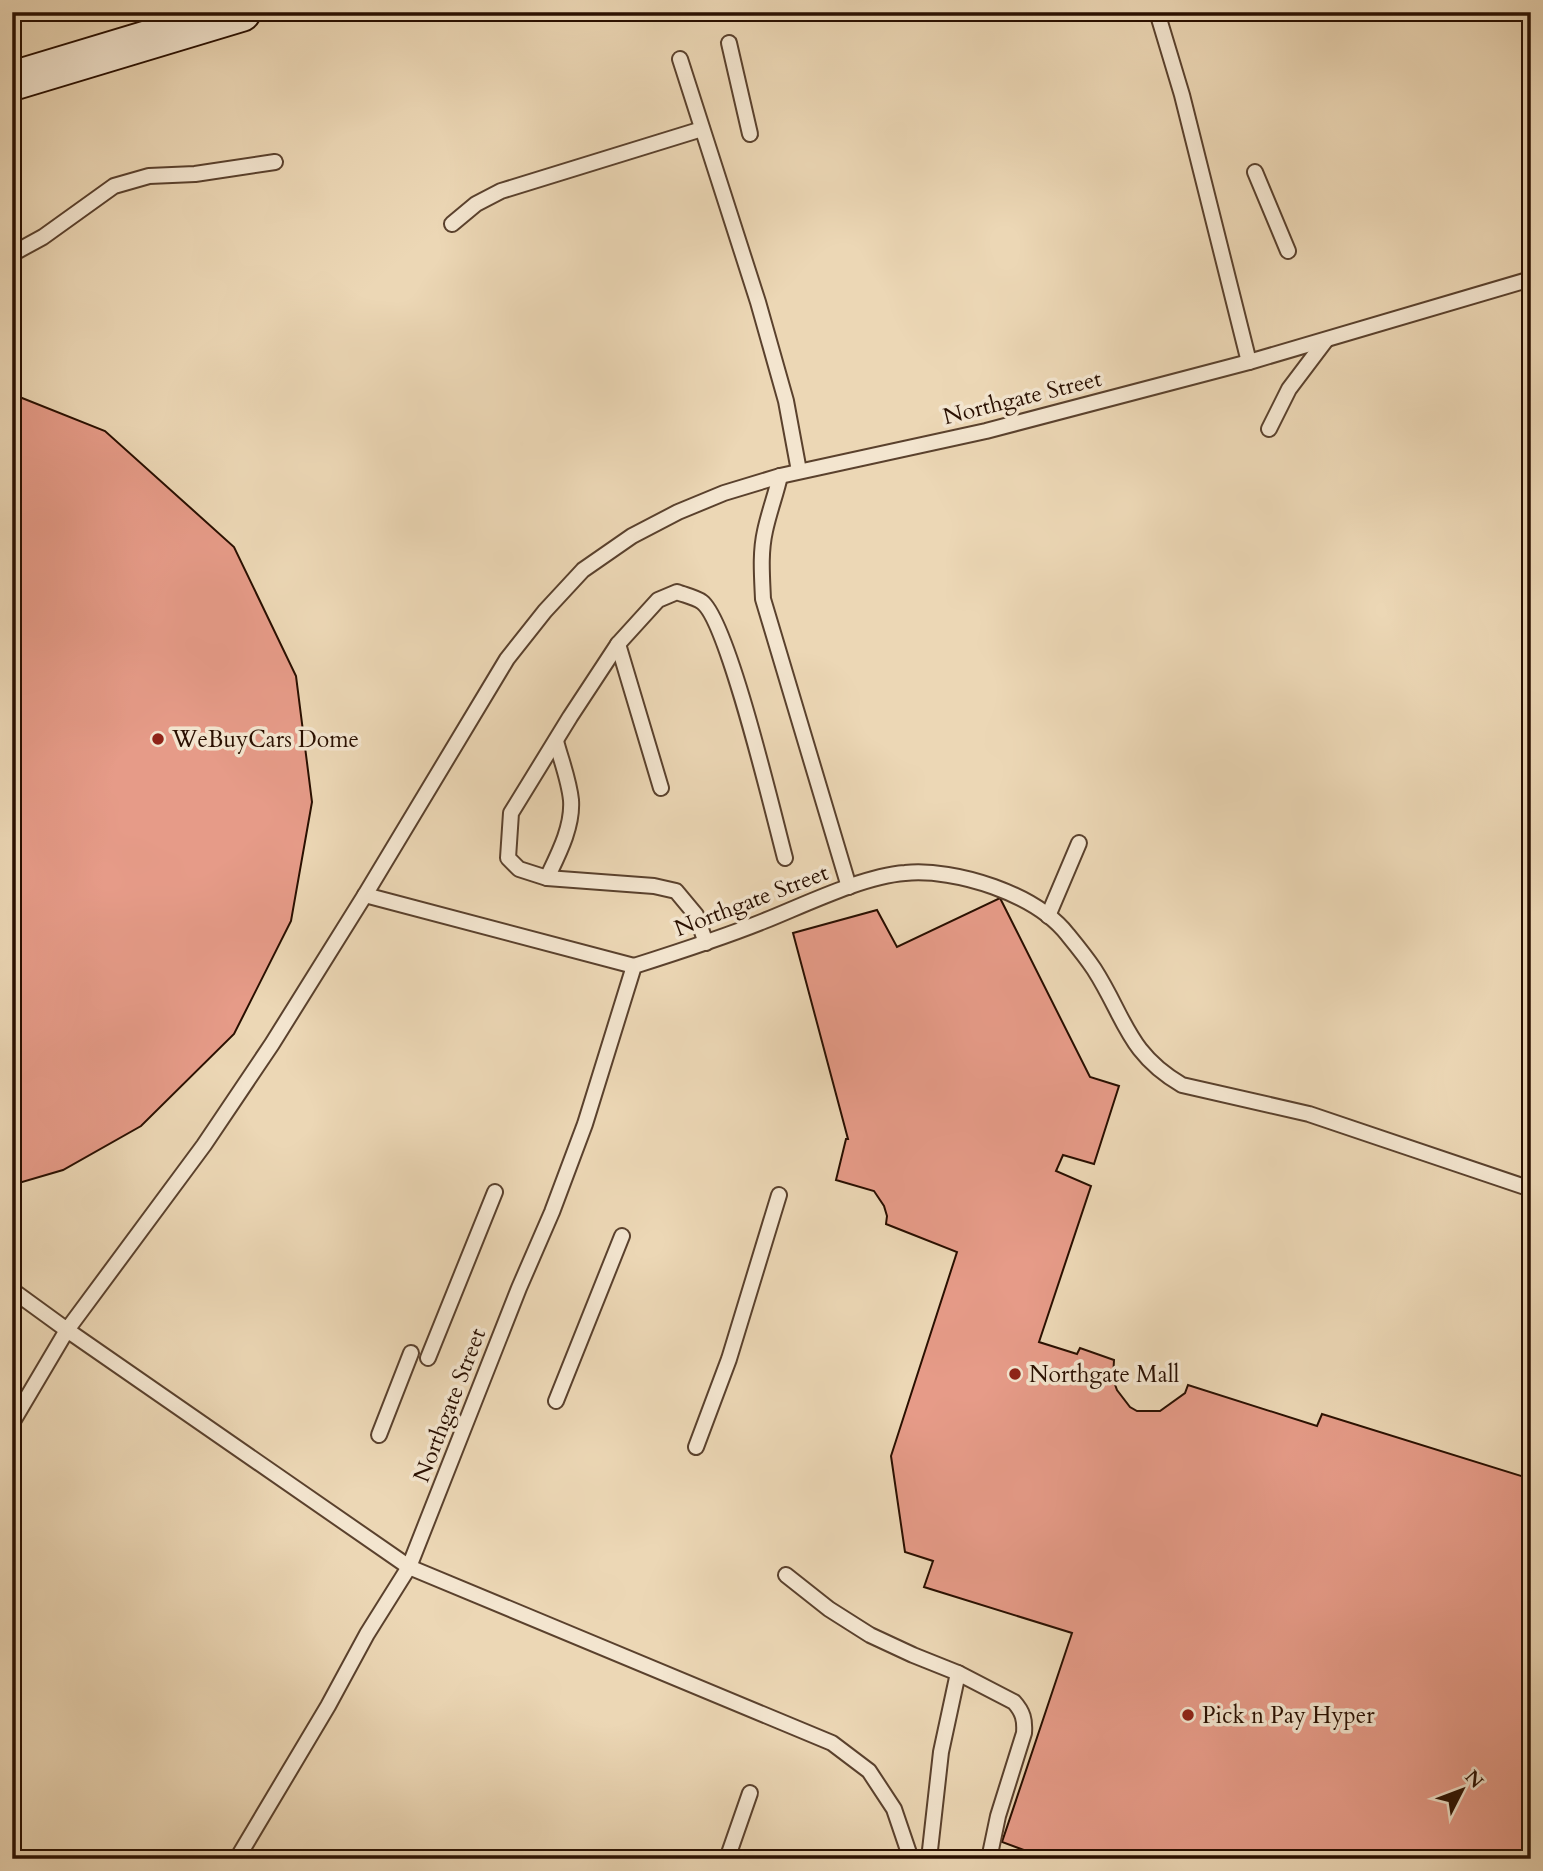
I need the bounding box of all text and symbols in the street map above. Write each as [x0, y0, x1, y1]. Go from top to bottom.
street label: Northgate Street [940, 363, 1105, 432]
place label: WeBuyCars Dome [171, 724, 359, 755]
marker: WeBuyCars Dome [150, 731, 166, 747]
street label: Northgate Street [670, 857, 833, 944]
street label: Northgate Street [406, 1324, 493, 1487]
place label: Northgate Mall [1029, 1359, 1180, 1390]
marker: Northgate Mall [1007, 1366, 1023, 1382]
place label: Pick n Pay Hyper [1202, 1700, 1375, 1731]
marker: Pick n Pay Hyper [1180, 1707, 1196, 1723]
north arrow [1428, 1756, 1498, 1826]
text: N [1459, 1764, 1489, 1794]

